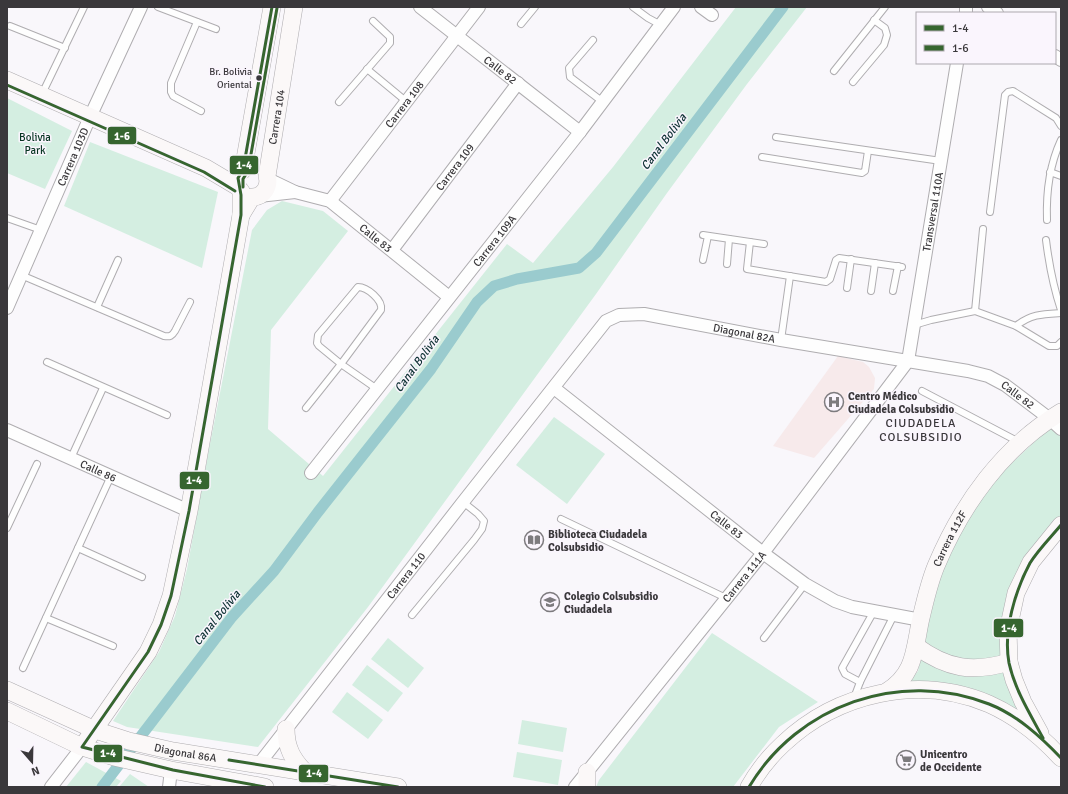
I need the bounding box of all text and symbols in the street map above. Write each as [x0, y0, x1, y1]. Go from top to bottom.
legend [916, 12, 1056, 64]
text: 1-4 [952, 21, 969, 36]
text: 1-6 [952, 41, 969, 56]
street label: Calle 82 [481, 53, 519, 87]
place label: Br. Bolivia Oriental [209, 66, 252, 91]
marker: Br. Bolivia Oriental [254, 73, 264, 83]
street label: Carrera 108 [382, 78, 426, 130]
street label: Carrera 104 [266, 88, 287, 145]
water label: Canal Bolivia [638, 110, 691, 173]
street label: Carrera 103D [54, 125, 91, 188]
line badge: 1-6 [107, 126, 137, 145]
text: 1-6 [114, 130, 130, 143]
park label: Bolivia Park [19, 131, 51, 157]
street label: Carrera 109 [433, 141, 477, 193]
line badge: 1-4 [229, 155, 259, 175]
text: 1-4 [236, 159, 252, 172]
street label: Transversal 110A [920, 171, 946, 252]
street label: Carrera 109A [470, 212, 519, 269]
street label: Calle 83 [357, 221, 395, 255]
street label: Diagonal 82A [712, 321, 777, 345]
water label: Canal Bolivia [391, 332, 443, 395]
street label: Calle 82 [999, 378, 1037, 411]
place label: Centro Médico Ciudadela Colsubsidio [848, 390, 954, 416]
hospital icon: Centro Médico Ciudadela Colsubsidio [823, 391, 845, 413]
district label: CIUDADELA COLSUBSIDIO [879, 416, 963, 445]
street label: Calle 86 [78, 457, 119, 484]
line badge: 1-4 [179, 471, 210, 490]
text: 1-4 [186, 474, 202, 487]
street label: Calle 83 [708, 507, 746, 541]
street label: Carrera 112F [930, 508, 970, 568]
place label: Biblioteca Ciudadela Colsubsidio [548, 528, 647, 554]
library icon: Biblioteca Ciudadela Colsubsidio [523, 529, 545, 551]
street label: Carrera 111A [720, 548, 769, 605]
street label: Carrera 110 [384, 550, 428, 601]
water label: Canal Bolivia [190, 587, 244, 649]
place label: Colegio Colsubsidio Ciudadela [564, 590, 659, 616]
school or university icon: Colegio Colsubsidio Ciudadela [539, 591, 561, 613]
line badge: 1-4 [993, 618, 1024, 638]
text: 1-4 [1001, 622, 1017, 635]
street label: Diagonal 86A [153, 740, 218, 764]
north arrow [12, 742, 52, 782]
line badge: 1-4 [93, 744, 123, 763]
text: 1-4 [100, 747, 116, 760]
place label: Unicentro de Occidente [920, 748, 982, 774]
supermarket icon: Unicentro de Occidente [895, 749, 917, 771]
text: N [29, 764, 41, 778]
line badge: 1-4 [298, 764, 329, 783]
text: 1-4 [306, 767, 322, 780]

